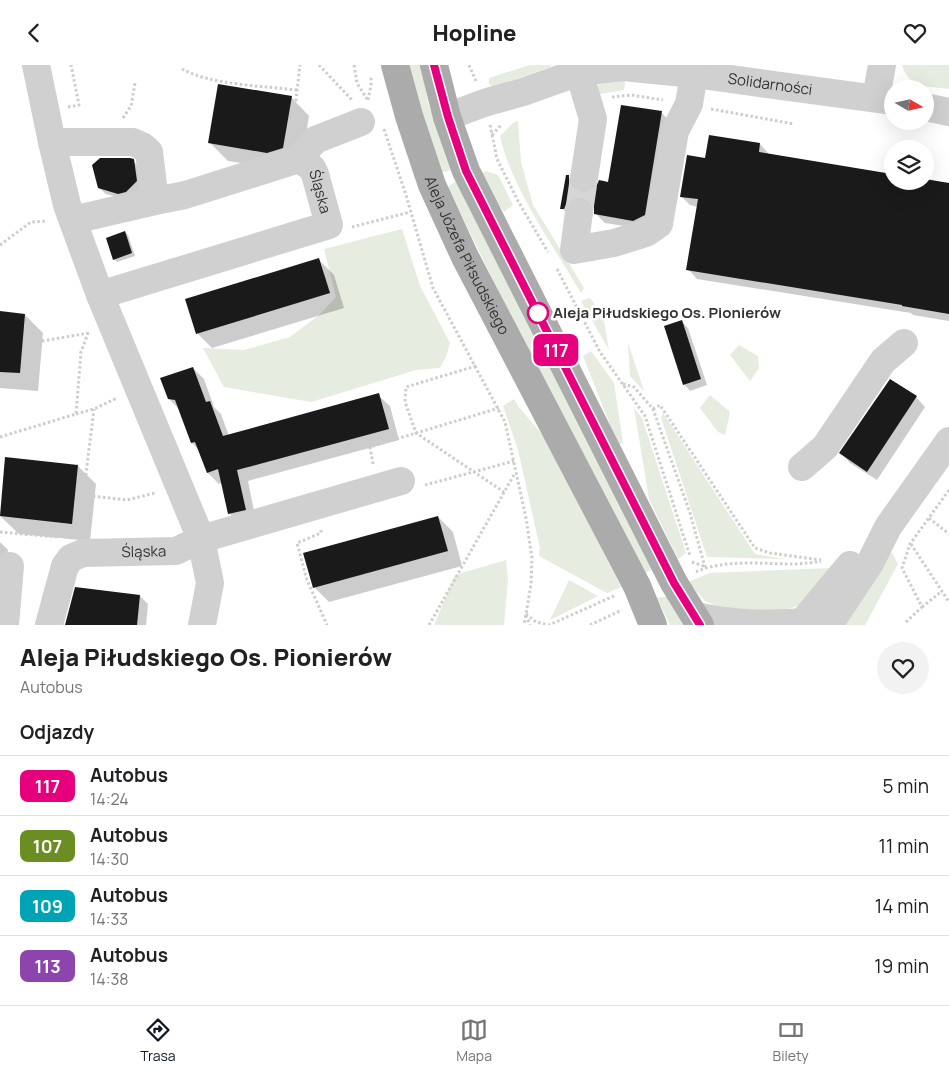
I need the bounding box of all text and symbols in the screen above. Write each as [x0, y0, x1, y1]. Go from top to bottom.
text: Hopline [433, 18, 516, 48]
icon: back [20, 19, 48, 47]
icon: heart [901, 19, 929, 47]
street label: Solidarności [727, 68, 814, 100]
north arrow [884, 80, 934, 130]
map controls [884, 80, 934, 190]
button: layers [884, 140, 934, 190]
street label: Śląska [304, 167, 336, 216]
street label: Aleja Józefa Piłsudskiego [420, 173, 515, 338]
marker: Aleja Piłudskiego Os. Pionierów [527, 302, 549, 324]
place label: Aleja Piłudskiego Os. Pionierów [553, 302, 781, 323]
line badge: 117 [527, 334, 585, 366]
text: 117 [543, 338, 569, 362]
street label: Śląska [121, 540, 166, 562]
text: Aleja Piłudskiego Os. Pionierów [20, 640, 392, 673]
button: heart [877, 642, 929, 694]
text: Autobus [20, 676, 83, 698]
text: Odjazdy [20, 719, 94, 745]
text: Autobus [90, 762, 168, 788]
text: 5 min [882, 773, 929, 799]
text: 117 [35, 774, 60, 798]
text: 14:24 [90, 788, 129, 810]
text: Autobus [90, 822, 168, 848]
text: 11 min [879, 833, 929, 859]
text: 107 [33, 834, 62, 858]
text: 14:30 [90, 848, 129, 870]
text: Autobus [90, 882, 168, 908]
text: 14 min [875, 893, 929, 919]
text: 109 [32, 894, 63, 918]
text: 14:33 [90, 908, 128, 930]
text: Autobus [90, 942, 168, 968]
text: 19 min [874, 953, 929, 979]
text: 113 [34, 954, 61, 978]
text: 14:38 [90, 968, 129, 990]
tab: Trasa [140, 1016, 176, 1065]
tab: Mapa [456, 1016, 492, 1065]
tab: Bilety [773, 1016, 809, 1065]

